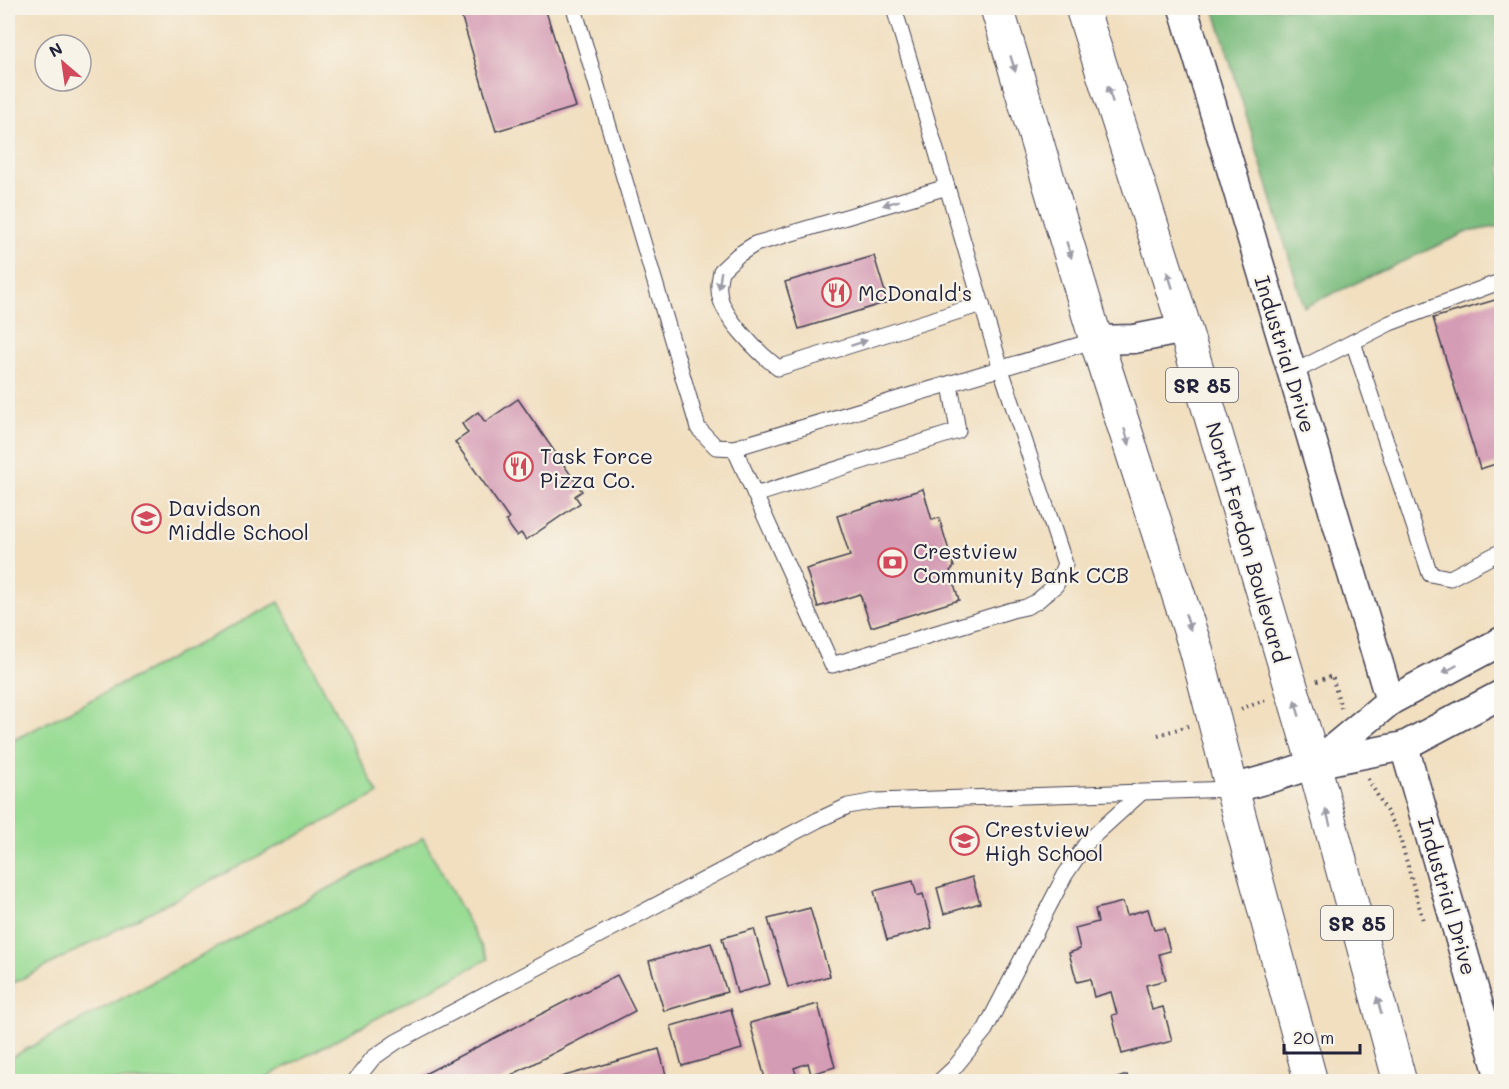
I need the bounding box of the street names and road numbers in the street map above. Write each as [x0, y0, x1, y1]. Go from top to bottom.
street label: Industrial Drive [1249, 272, 1323, 436]
road number: SR 85 [1166, 368, 1238, 402]
street label: North Ferdon Boulevard [1201, 419, 1295, 665]
street label: Industrial Drive [1413, 814, 1483, 978]
road number: SR 85 [1321, 906, 1393, 940]

